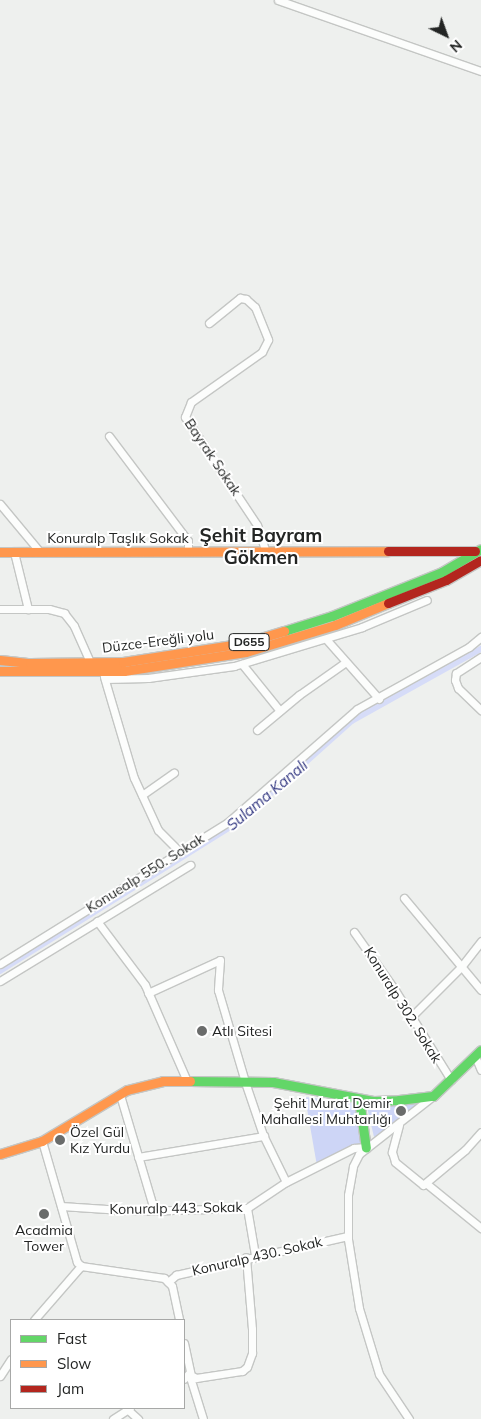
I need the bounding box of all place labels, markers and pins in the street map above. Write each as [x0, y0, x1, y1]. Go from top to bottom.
place label: Atlı Sitesi [212, 1023, 272, 1039]
marker: Atlı Sitesi [196, 1025, 208, 1037]
place label: Şehit Murat Demir Mahallesi Muhtarlığı [261, 1095, 391, 1128]
marker: Şehit Murat Demir Mahallesi Muhtarlığı [395, 1105, 407, 1117]
place label: Özel Gül Kız Yurdu [70, 1124, 130, 1156]
marker: Özel Gül Kız Yurdu [54, 1134, 66, 1146]
marker: Acadmia Tower [38, 1208, 50, 1220]
place label: Acadmia Tower [15, 1222, 73, 1254]

